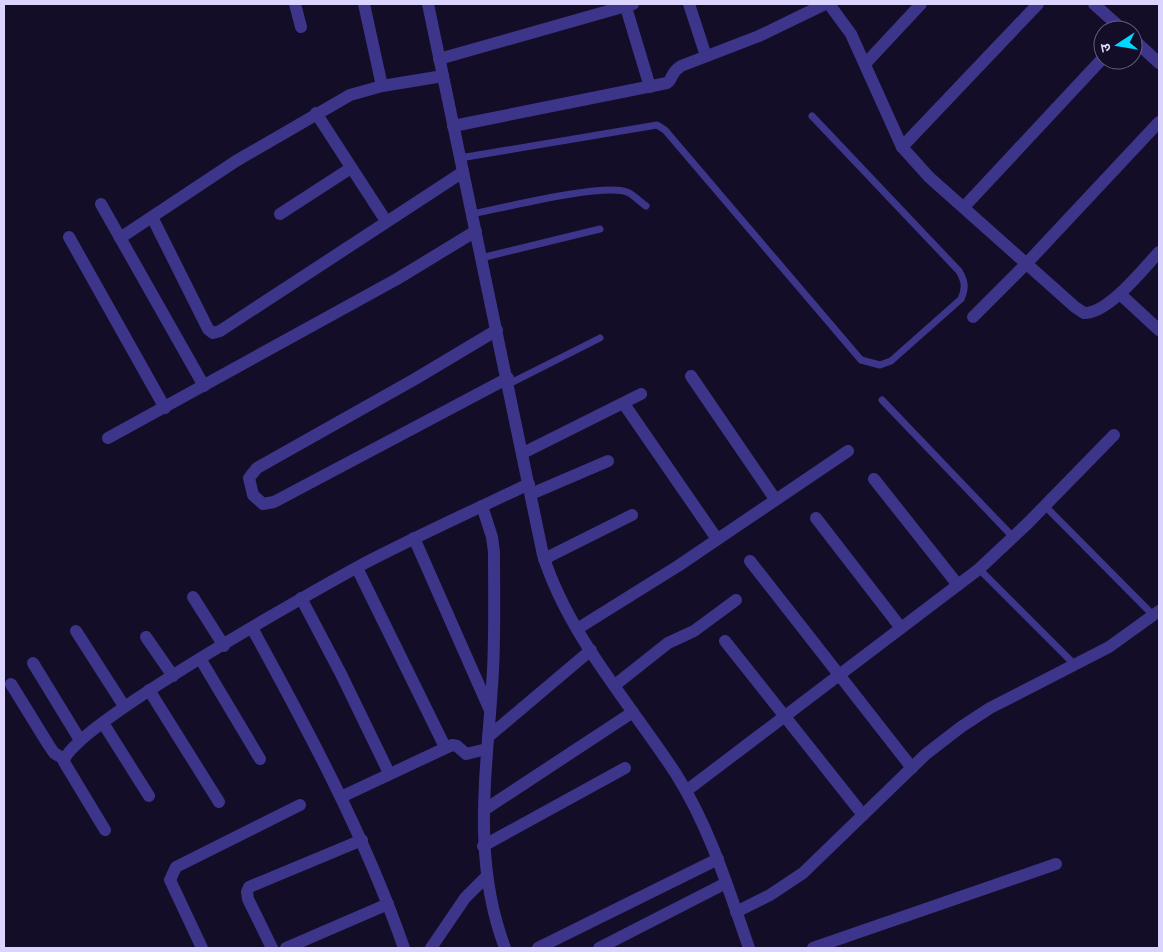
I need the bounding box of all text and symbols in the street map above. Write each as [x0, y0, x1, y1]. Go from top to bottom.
north arrow [1093, 20, 1143, 70]
text: उ [1096, 41, 1114, 53]

